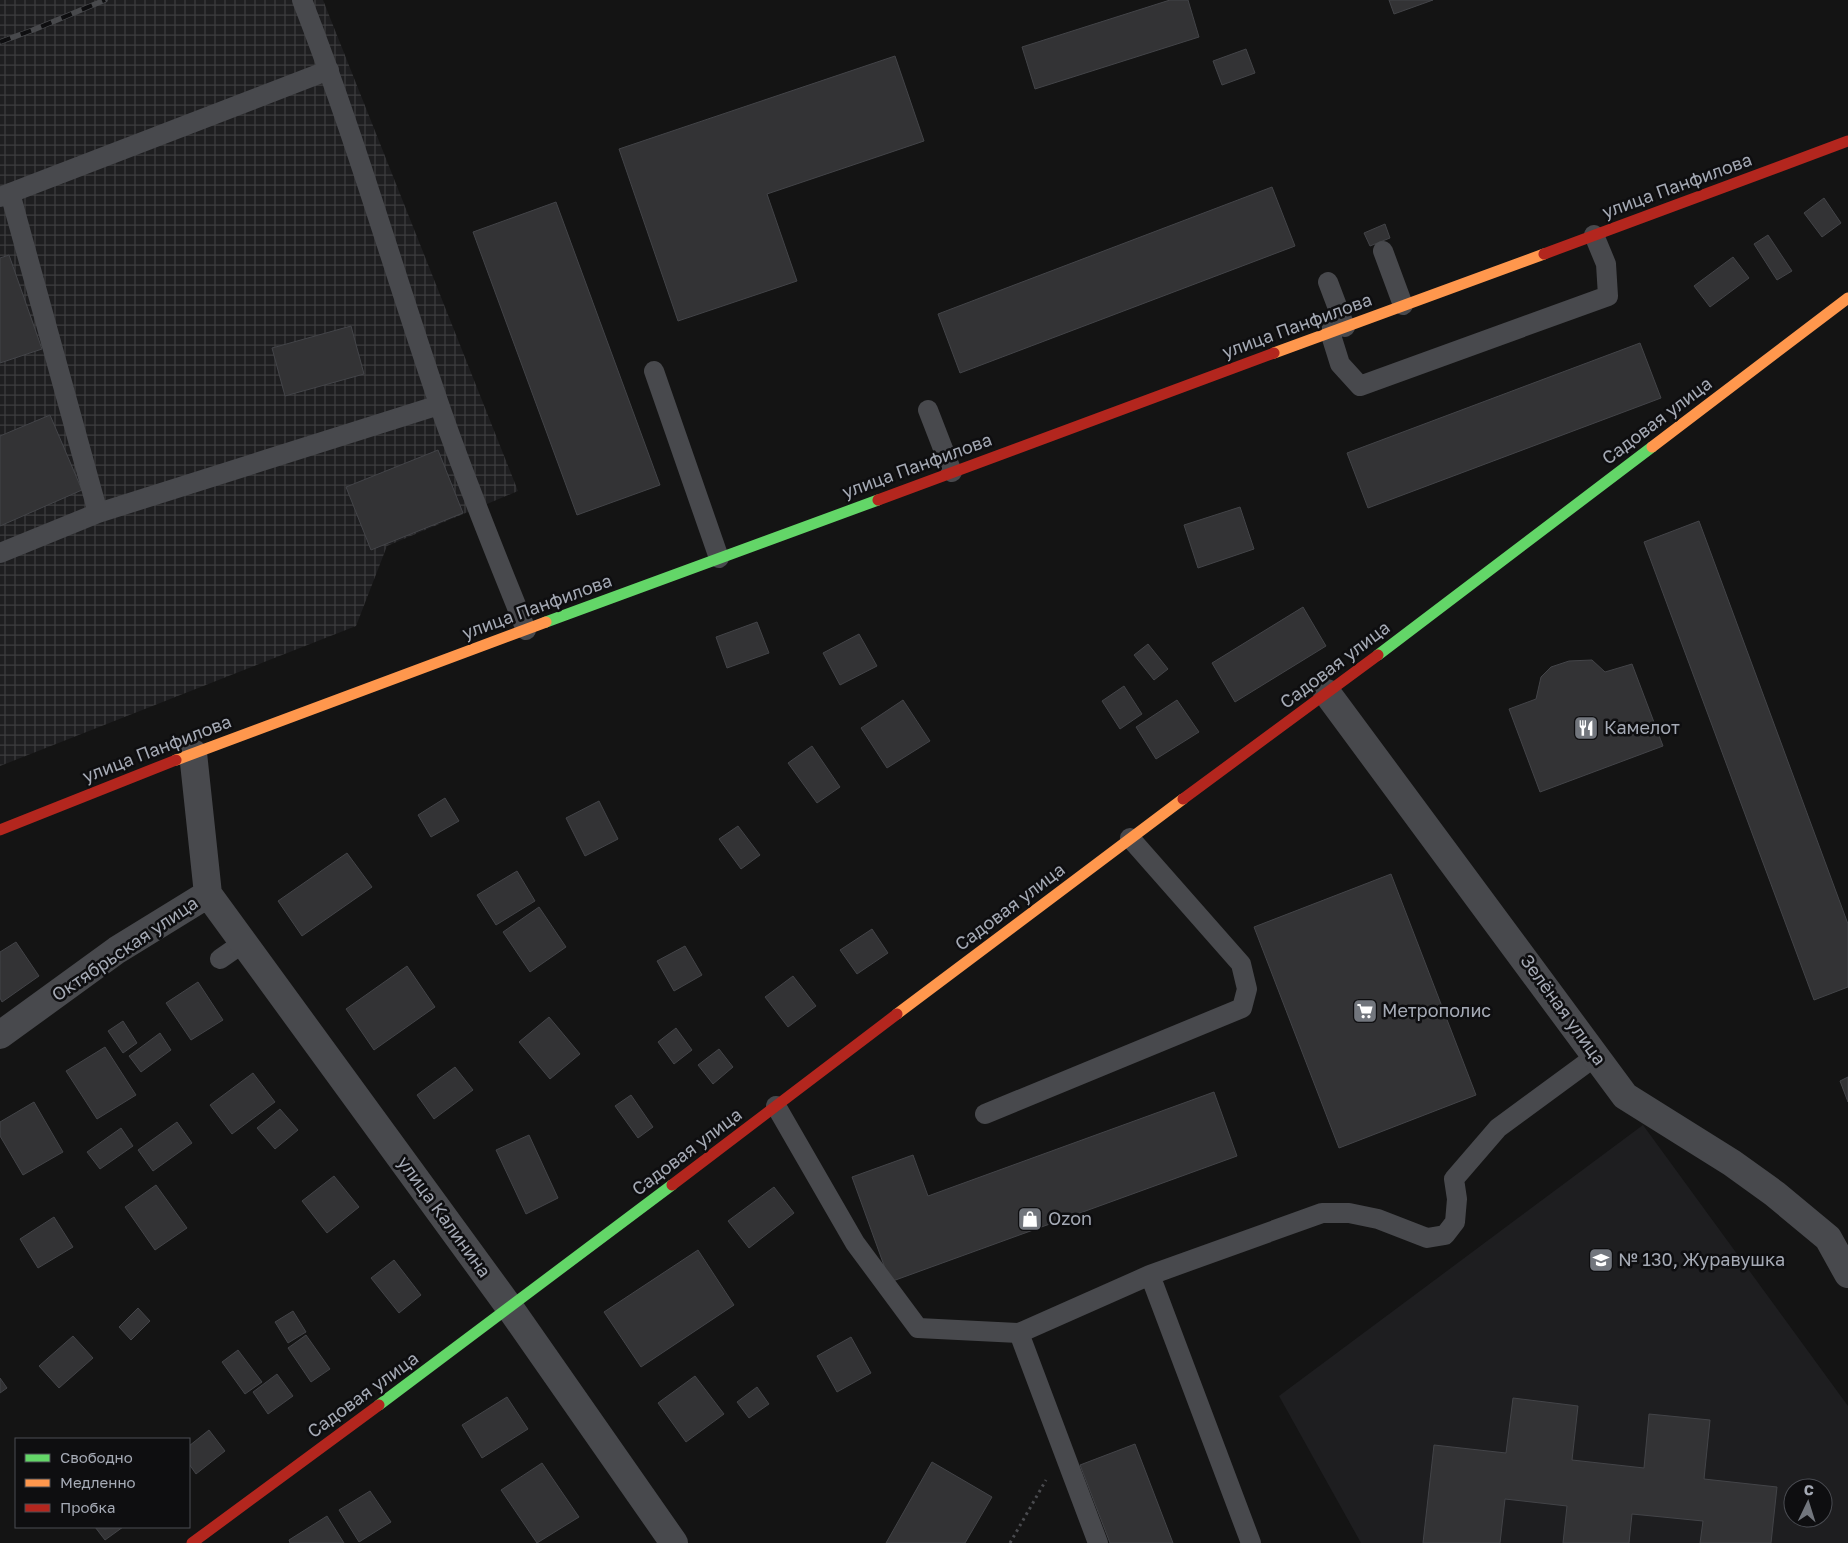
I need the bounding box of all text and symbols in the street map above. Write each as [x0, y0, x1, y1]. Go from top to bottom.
street label: улица Панфилова [1599, 148, 1755, 222]
street label: улица Панфилова [1219, 288, 1375, 362]
street label: Садовая улица [1597, 372, 1716, 469]
street label: улица Панфилова [839, 428, 995, 502]
street label: улица Панфилова [459, 569, 615, 643]
street label: Садовая улица [1275, 616, 1394, 713]
street label: улица Панфилова [79, 710, 234, 787]
restaurant icon: Камелот [1573, 715, 1599, 741]
place label: Камелот [1604, 716, 1680, 738]
street label: Садовая улица [950, 858, 1069, 955]
street label: Октябрьская улица [47, 891, 202, 1005]
street label: Зелёная улица [1516, 950, 1611, 1069]
supermarket icon: Метрополис [1352, 998, 1378, 1024]
place label: Метрополис [1382, 999, 1491, 1021]
street label: Садовая улица [627, 1103, 746, 1200]
street label: улица Калинина [393, 1152, 496, 1281]
shop icon: Ozon [1017, 1206, 1043, 1232]
place label: Ozon [1048, 1207, 1092, 1229]
school or university icon: № 130, Журавушка [1588, 1247, 1614, 1273]
place label: № 130, Журавушка [1618, 1248, 1785, 1270]
street label: Садовая улица [303, 1347, 422, 1442]
legend [15, 1438, 190, 1528]
text: Свободно [60, 1448, 133, 1466]
text: Медленно [60, 1473, 136, 1491]
north arrow [1783, 1478, 1833, 1528]
text: С [1803, 1481, 1815, 1498]
text: Пробка [60, 1498, 115, 1516]

